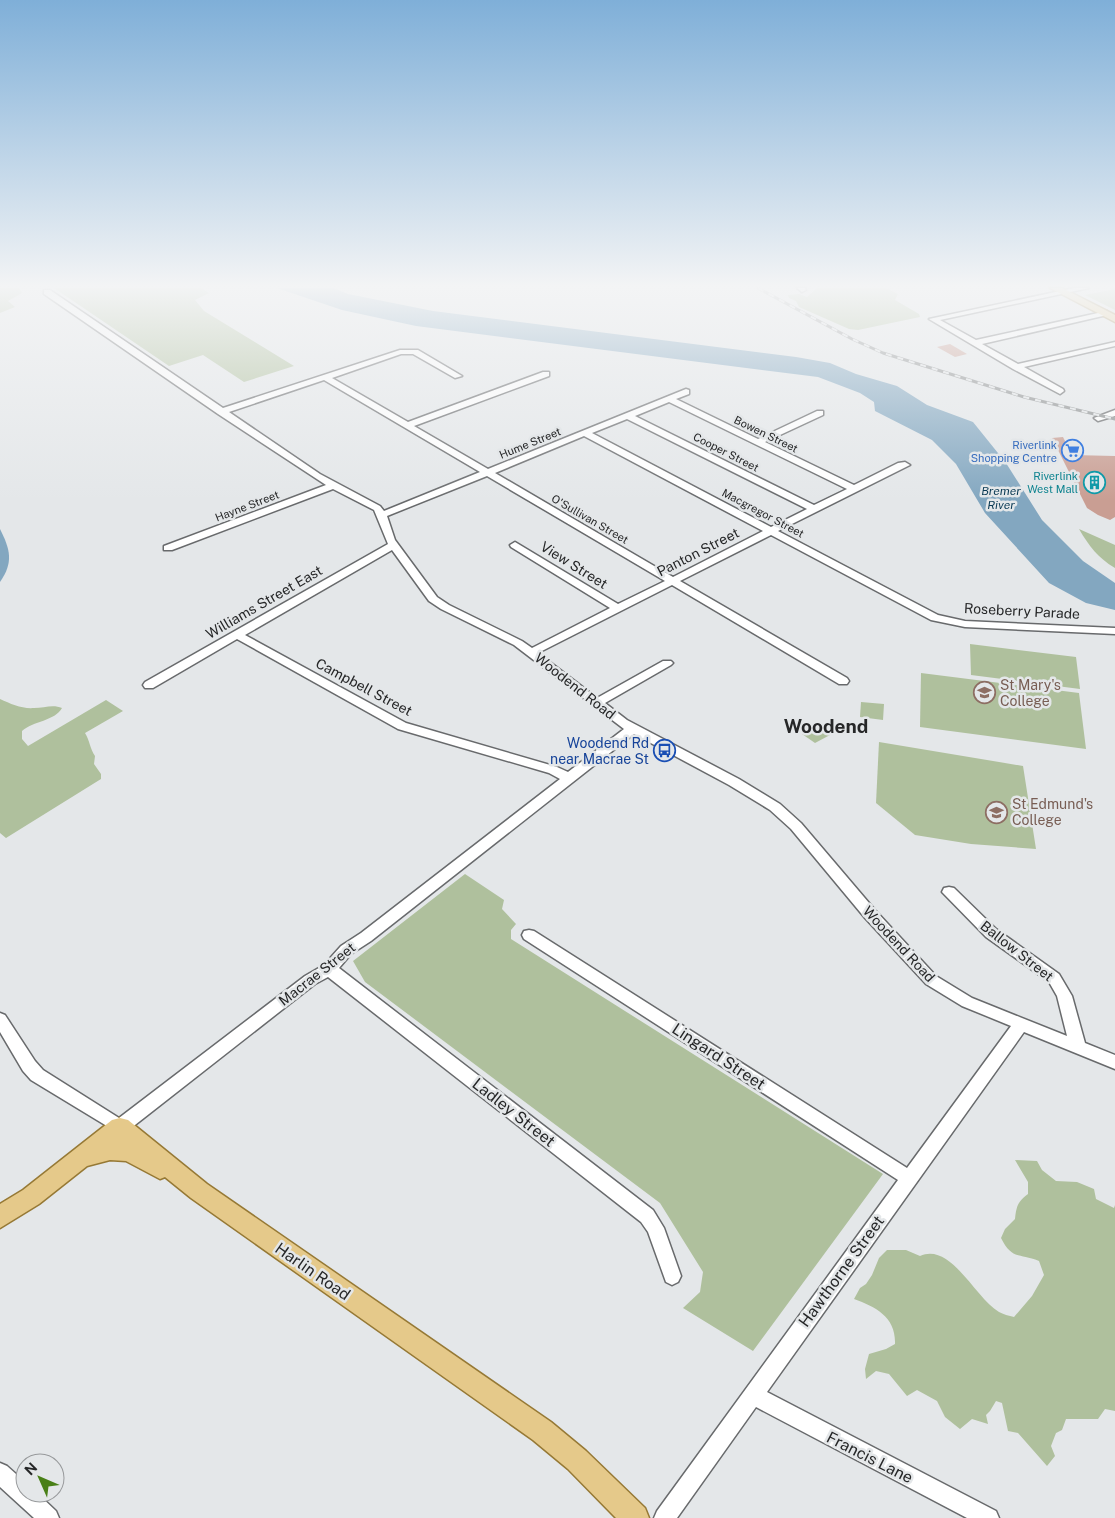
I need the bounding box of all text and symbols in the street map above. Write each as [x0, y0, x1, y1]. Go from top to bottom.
street label: Bowen Street [732, 413, 800, 455]
street label: Hume Street [497, 425, 563, 461]
street label: Cooper Street [691, 430, 761, 474]
place label: Riverlink Shopping Centre [971, 439, 1057, 464]
supermarket icon: Riverlink Shopping Centre [1061, 439, 1085, 463]
place label: Riverlink West Mall [1027, 470, 1078, 495]
building icon: Riverlink West Mall [1082, 470, 1106, 494]
water label: Bremer River [981, 484, 1021, 512]
street label: Macgregor Street [720, 486, 806, 540]
street label: Hayne Street [213, 488, 281, 524]
street label: O'Sullivan Street [550, 492, 630, 546]
street label: Panton Street [654, 524, 742, 580]
street label: View Street [538, 538, 610, 592]
street label: Williams Street East [203, 562, 325, 642]
street label: Roseberry Parade [964, 600, 1080, 622]
street label: Woodend Road [532, 650, 618, 722]
street label: Campbell Street [313, 655, 415, 719]
place label: St Mary's College [1000, 677, 1061, 709]
school or university icon: St Mary's College [972, 681, 996, 705]
district label: Woodend [784, 715, 868, 737]
place label: Woodend Rd near Macrae St [550, 735, 649, 767]
bus stop icon: Woodend Rd near Macrae St [653, 739, 677, 763]
place label: St Edmund's College [1012, 796, 1093, 828]
school or university icon: St Edmund's College [984, 800, 1008, 824]
street label: Woodend Road [860, 903, 938, 985]
street label: Ballow Street [977, 918, 1057, 984]
street label: Macrae Street [276, 939, 358, 1009]
street label: Lingard Street [669, 1019, 769, 1094]
street label: Ladley Street [468, 1074, 559, 1151]
street label: Hawthorne Street [795, 1212, 888, 1331]
street label: Harlin Road [272, 1239, 354, 1304]
street label: Francis Lane [824, 1428, 916, 1487]
north arrow [15, 1453, 65, 1503]
text: N [21, 1459, 40, 1478]

